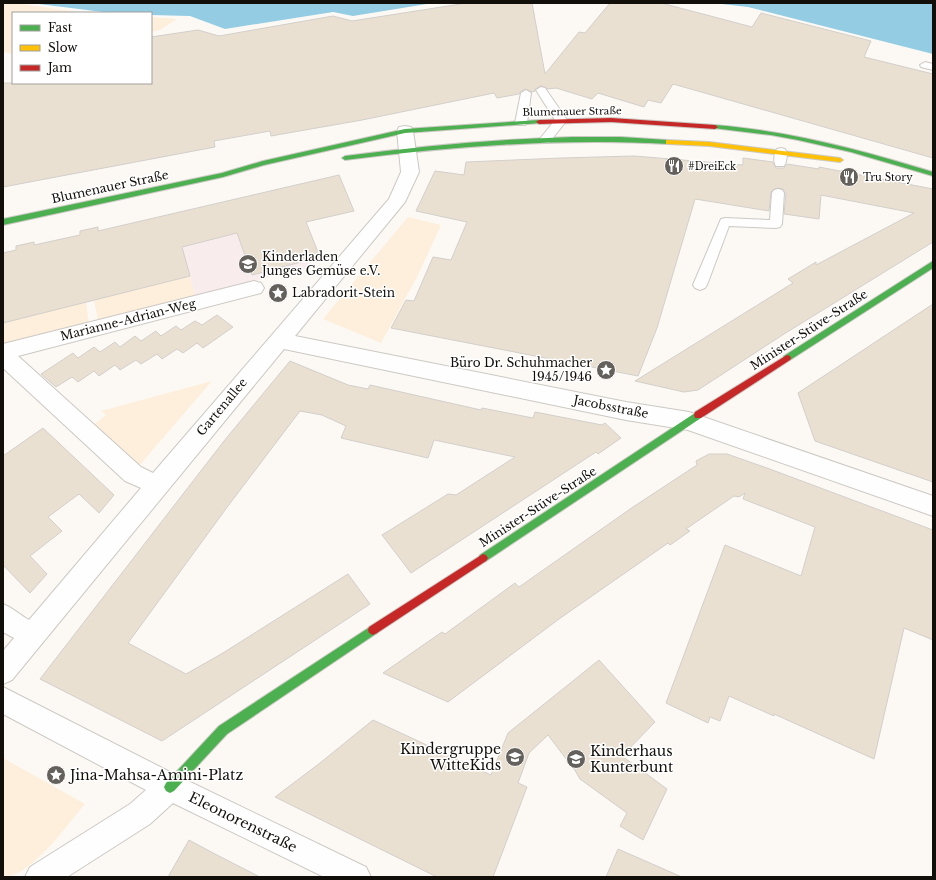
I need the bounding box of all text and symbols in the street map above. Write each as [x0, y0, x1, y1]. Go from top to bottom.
legend [12, 12, 152, 84]
text: Fast [48, 20, 73, 35]
text: Slow [48, 40, 78, 55]
text: Jam [46, 60, 72, 75]
street label: Blumenauer Straße [522, 104, 622, 119]
restaurant icon: #DreiEck [663, 155, 685, 177]
place label: #DreiEck [688, 160, 737, 173]
restaurant icon: Tru Story [838, 166, 860, 188]
street label: Blumenauer Straße [50, 167, 170, 206]
place label: Tru Story [863, 171, 913, 184]
place label: Kinderladen Junges Gemüse e.V. [260, 249, 380, 278]
school or university icon: Kinderladen Junges Gemüse e.V. [237, 253, 259, 275]
place icon: Labradorit-Stein [267, 282, 289, 304]
place label: Labradorit-Stein [292, 285, 395, 300]
street label: Minister-Stüve-Straße [747, 286, 870, 373]
street label: Marianne-Adrian-Weg [59, 295, 198, 344]
place label: Büro Dr. Schuhmacher 1945/1946 [450, 355, 592, 384]
place icon: Büro Dr. Schuhmacher 1945/1946 [595, 359, 617, 381]
street label: Gartenallee [193, 375, 250, 439]
street label: Jacobsstraße [570, 392, 650, 421]
street label: Minister-Stüve-Straße [476, 463, 599, 550]
place label: Kindergruppe WitteKids [400, 740, 501, 774]
place label: Kinderhaus Kunterbunt [590, 742, 674, 776]
school or university icon: Kindergruppe WitteKids [504, 746, 526, 768]
school or university icon: Kinderhaus Kunterbunt [565, 748, 587, 770]
place icon: Jina-Mahsa-Amini-Platz [45, 764, 67, 786]
place label: Jina-Mahsa-Amini-Platz [68, 766, 243, 784]
street label: Eleonorenstraße [186, 788, 300, 856]

